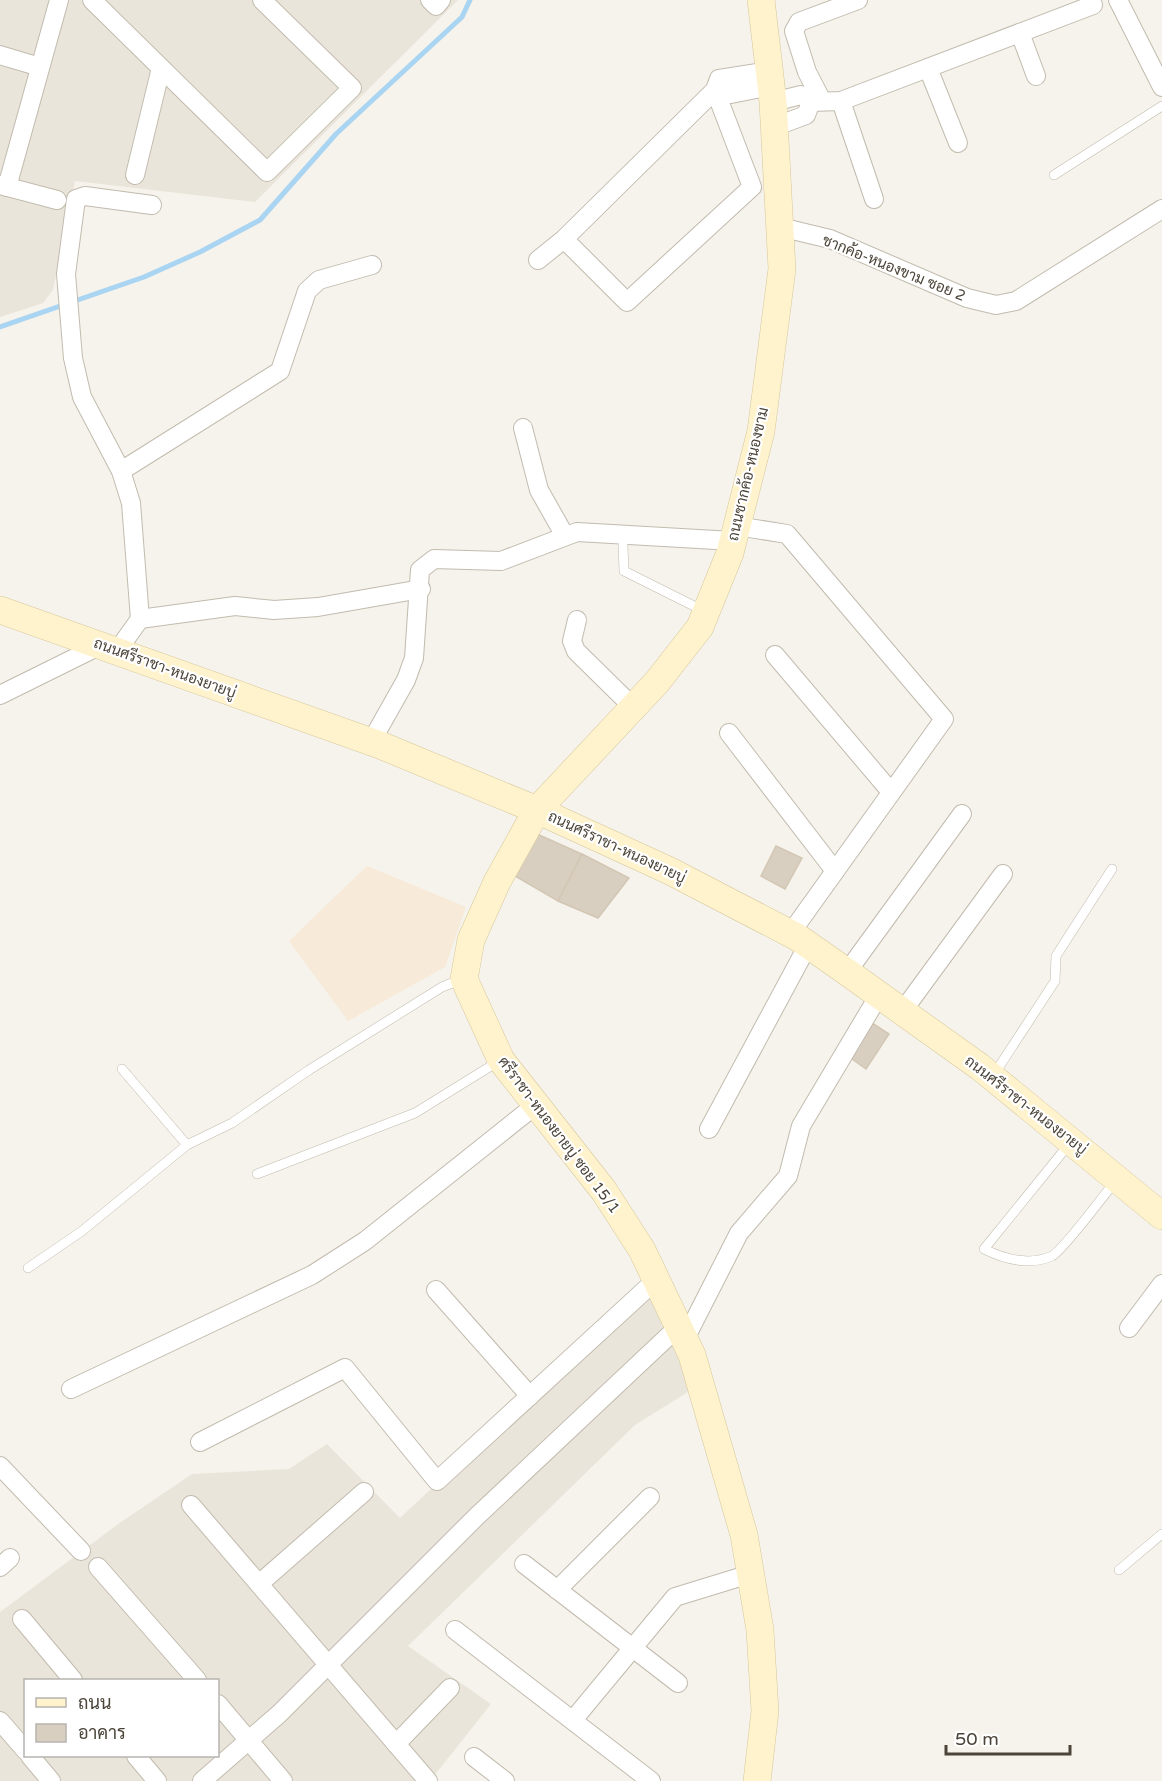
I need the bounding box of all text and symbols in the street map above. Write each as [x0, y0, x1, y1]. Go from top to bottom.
street label: ชากค้อ-หนองขาม ซอย 2 [820, 230, 969, 305]
street label: ถนนชากค้อ-หนองขาม [723, 405, 772, 543]
street label: ถนนศรีราชา-หนองยายบู่ [91, 633, 239, 703]
street label: ถนนศรีราชา-หนองยายบู่ [545, 806, 689, 888]
street label: ถนนศรีราชา-หนองยายบู่ [961, 1051, 1091, 1159]
street label: ศรีราชา-หนองยายบู่ ซอย 15/1 [493, 1053, 625, 1217]
legend [24, 1679, 219, 1757]
text: ถนน [78, 1692, 111, 1714]
scale bar [946, 1718, 1070, 1756]
text: อาคาร [78, 1722, 126, 1744]
text: 50 m [955, 1728, 999, 1750]

